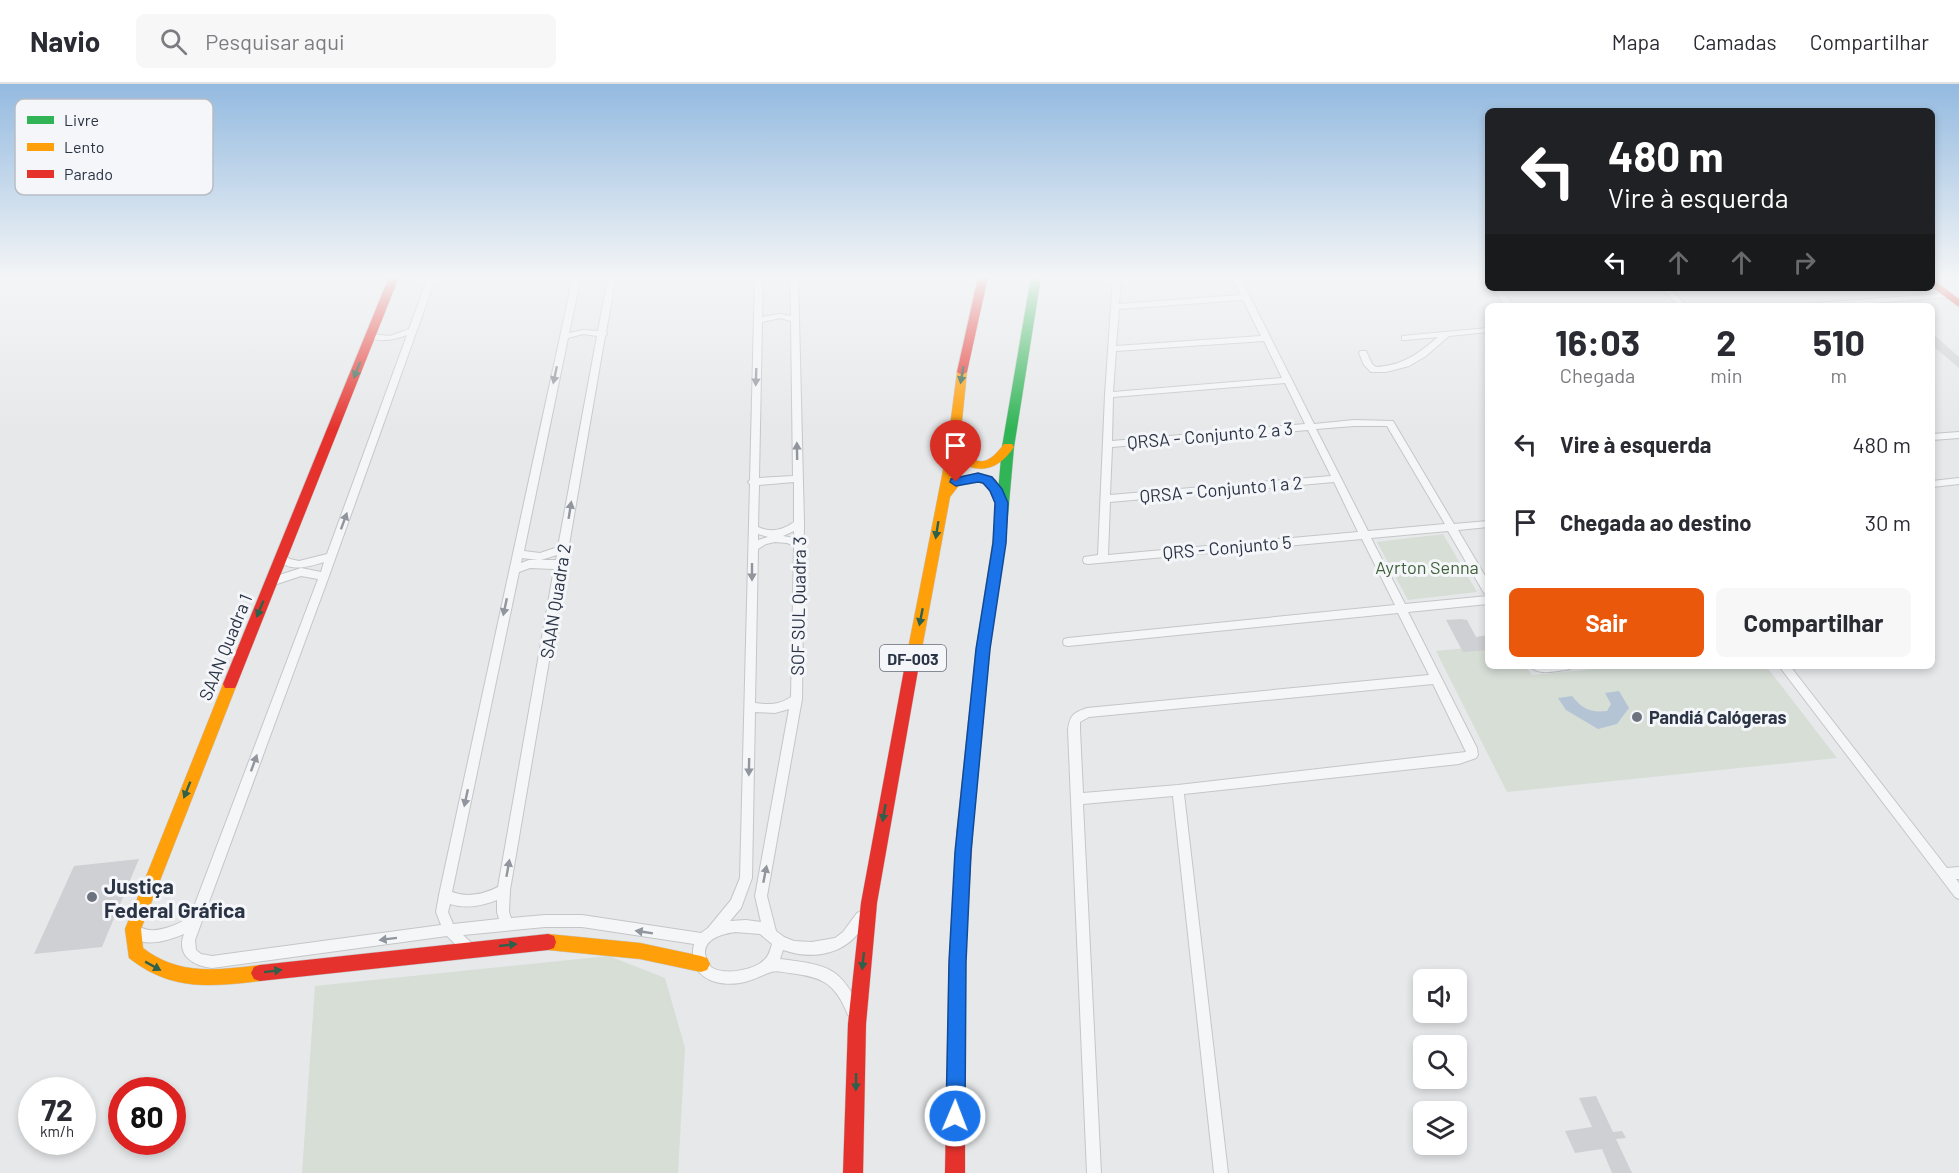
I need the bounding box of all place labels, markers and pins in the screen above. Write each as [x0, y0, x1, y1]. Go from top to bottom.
pin [930, 420, 981, 482]
place label: Pandiá Calógeras [1649, 706, 1787, 728]
marker: Pandiá Calógeras [1630, 710, 1644, 724]
place label: Justiça Federal Gráfica [104, 873, 245, 922]
marker: Justiça Federal Gráfica [85, 890, 99, 904]

